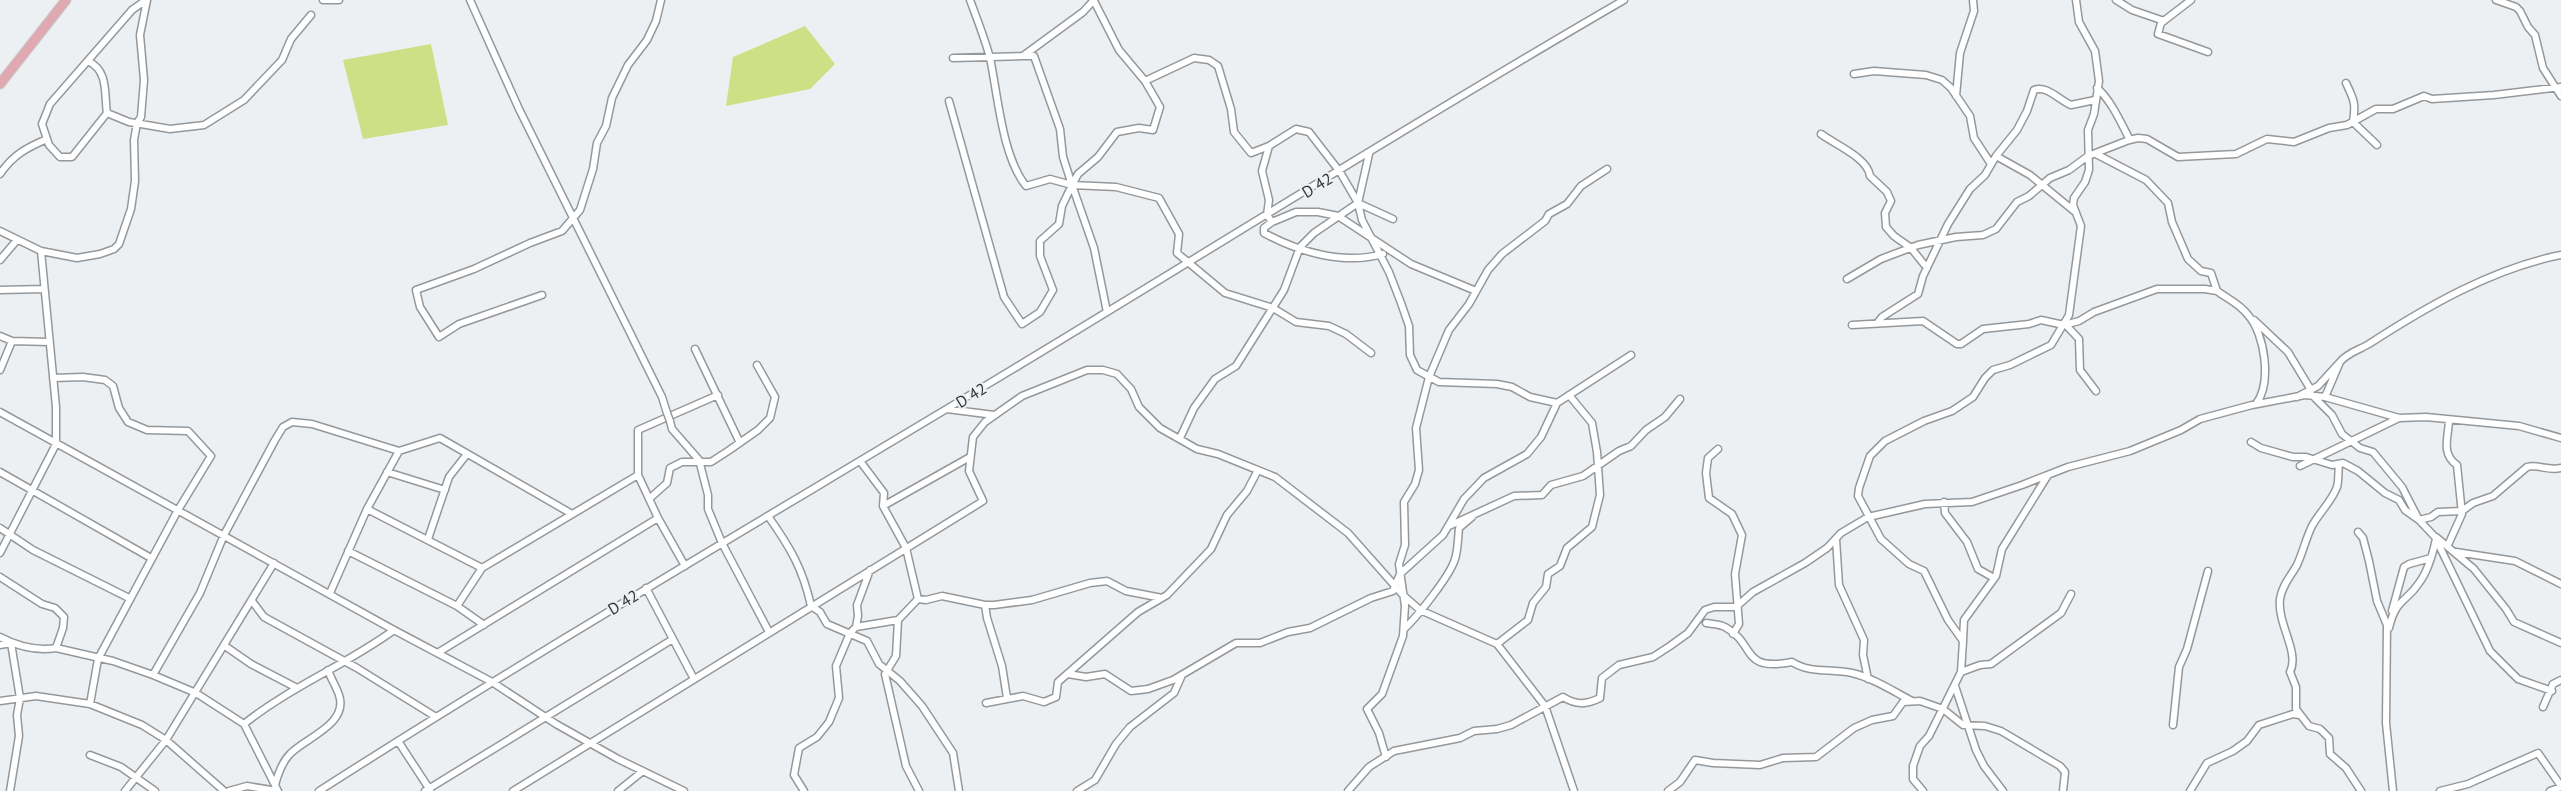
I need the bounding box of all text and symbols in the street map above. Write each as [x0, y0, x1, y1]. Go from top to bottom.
street label: D 42 [1298, 168, 1336, 202]
street label: D 42 [952, 378, 990, 412]
street label: D 42 [604, 585, 642, 619]

